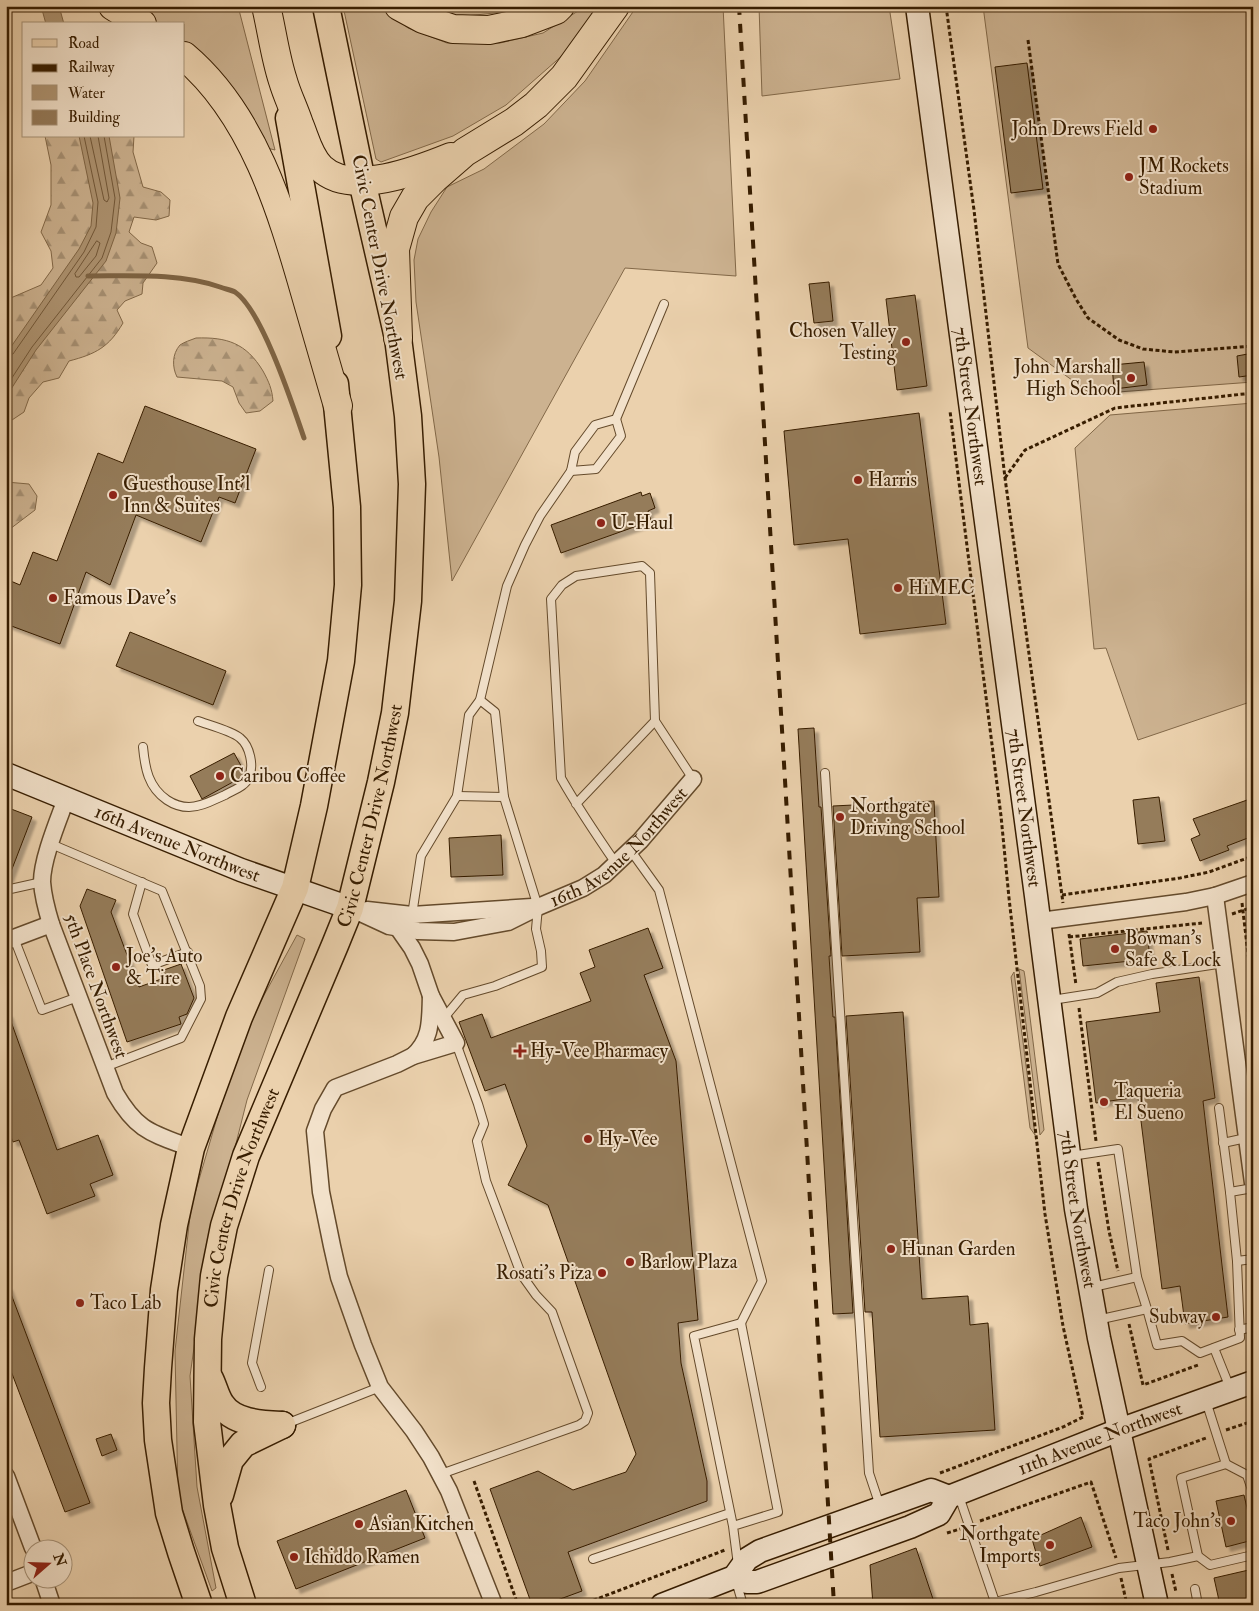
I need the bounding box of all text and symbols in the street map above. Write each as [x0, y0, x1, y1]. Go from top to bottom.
legend [22, 22, 185, 138]
text: Road [68, 34, 100, 53]
text: Railway [68, 58, 115, 77]
text: Water [67, 84, 105, 103]
text: Building [68, 108, 120, 127]
place label: John Drews Field [1010, 117, 1144, 141]
marker: John Drews Field [1147, 123, 1159, 135]
street label: Civic Center Drive Northwest [346, 152, 414, 382]
place label: JM Rockets Stadium [1138, 154, 1229, 200]
marker: JM Rockets Stadium [1123, 171, 1135, 183]
place label: Chosen Valley Testing [789, 319, 897, 365]
street label: 7th Street Northwest [948, 326, 993, 487]
marker: Chosen Valley Testing [900, 336, 912, 348]
place label: John Marshall High School [1013, 355, 1121, 401]
marker: John Marshall High School [1125, 372, 1137, 384]
place label: Harris [868, 468, 917, 492]
place label: Guesthouse Int'l Inn & Suites [123, 472, 250, 518]
marker: Harris [852, 474, 864, 486]
marker: Guesthouse Int'l Inn & Suites [107, 489, 119, 501]
place label: U-Haul [611, 511, 673, 535]
marker: U-Haul [595, 517, 607, 529]
place label: HiMEC [908, 576, 975, 600]
marker: HiMEC [892, 582, 904, 594]
place label: Famous Dave's [63, 586, 176, 610]
marker: Famous Dave's [47, 592, 59, 604]
street label: Civic Center Drive Northwest [331, 703, 408, 931]
street label: 7th Street Northwest [1002, 727, 1047, 889]
place label: Caribou Coffee [230, 764, 346, 788]
marker: Caribou Coffee [214, 770, 226, 782]
street label: 16th Avenue Northwest [546, 782, 693, 913]
place label: Northgate Driving School [850, 794, 965, 840]
street label: 16th Avenue Northwest [91, 799, 263, 888]
marker: Northgate Driving School [834, 811, 846, 823]
street label: 5th Place Northwest [59, 910, 133, 1062]
place label: Bowman's Safe & Lock [1125, 926, 1221, 972]
marker: Bowman's Safe & Lock [1109, 943, 1121, 955]
place label: Joe's Auto & Tire [125, 944, 202, 990]
marker: Joe's Auto & Tire [110, 961, 122, 973]
place label: Hy-Vee Pharmacy [530, 1039, 669, 1063]
marker: Hy-Vee Pharmacy [514, 1045, 526, 1057]
place label: Taqueria El Sueno [1114, 1079, 1184, 1125]
street label: Civic Center Drive Northwest [199, 1084, 285, 1309]
marker: Taqueria El Sueno [1098, 1096, 1110, 1108]
place label: Hy-Vee [598, 1127, 658, 1151]
street label: 7th Street Northwest [1054, 1129, 1102, 1290]
marker: Hy-Vee [582, 1133, 594, 1145]
place label: Hunan Garden [901, 1237, 1016, 1261]
marker: Hunan Garden [885, 1243, 897, 1255]
place label: Barlow Plaza [640, 1250, 738, 1274]
marker: Barlow Plaza [624, 1256, 636, 1268]
place label: Rosati's Piza [496, 1261, 592, 1285]
marker: Rosati's Piza [596, 1267, 608, 1279]
place label: Taco Lab [90, 1291, 161, 1315]
marker: Taco Lab [74, 1297, 86, 1309]
place label: Subway [1149, 1305, 1207, 1329]
marker: Subway [1210, 1311, 1222, 1323]
street label: 11th Avenue Northwest [1014, 1396, 1185, 1481]
place label: Taco John's [1133, 1509, 1221, 1533]
place label: Asian Kitchen [368, 1512, 474, 1536]
marker: Taco John's [1225, 1515, 1237, 1527]
marker: Asian Kitchen [353, 1518, 365, 1530]
place label: Northgate Imports [960, 1522, 1040, 1569]
north arrow [22, 1538, 72, 1588]
marker: Northgate Imports [1044, 1539, 1056, 1551]
place label: Ichiddo Ramen [304, 1545, 420, 1569]
text: N [49, 1550, 70, 1569]
marker: Ichiddo Ramen [288, 1551, 300, 1563]

